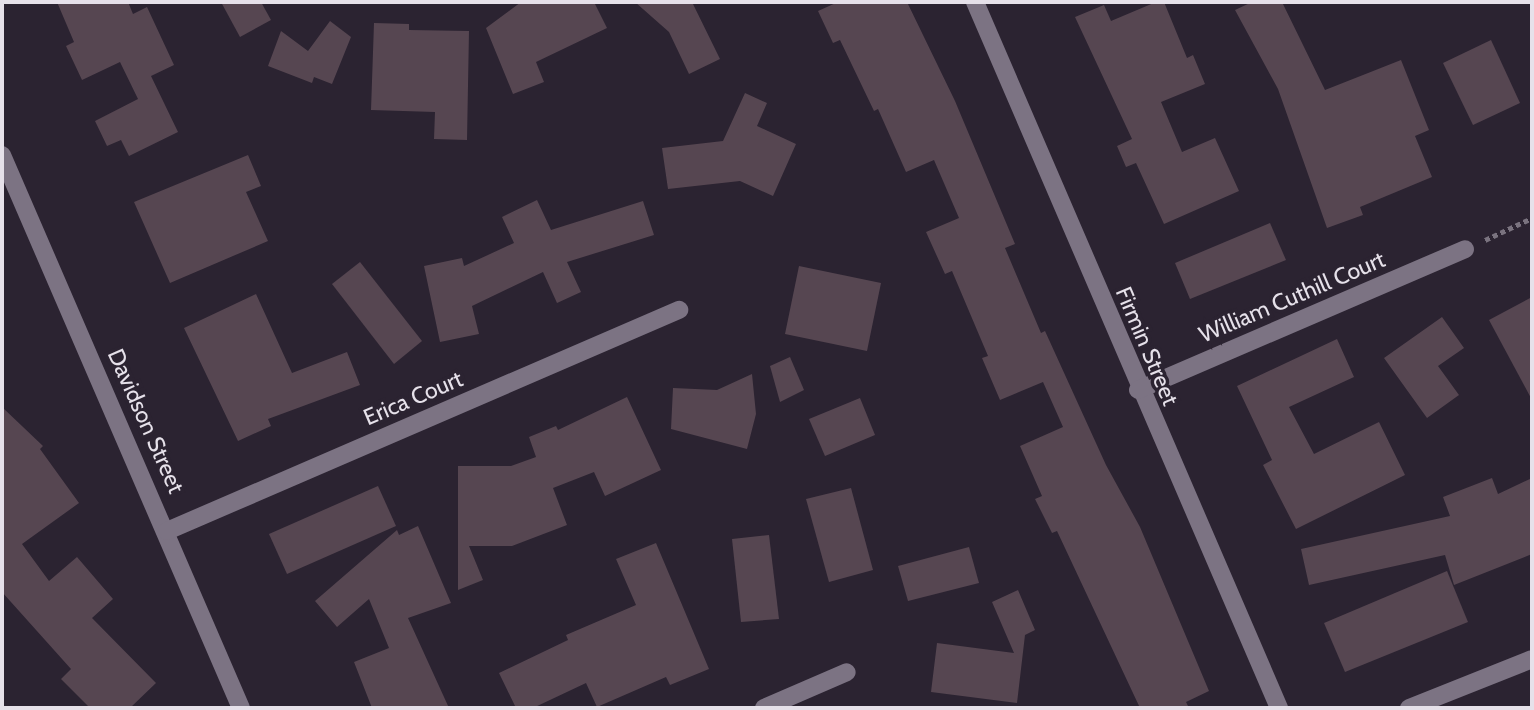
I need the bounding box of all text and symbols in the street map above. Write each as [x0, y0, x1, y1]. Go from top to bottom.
street label: William Cuthill Court [1195, 245, 1389, 349]
street label: Firmin Street [1110, 283, 1184, 409]
street label: Davidson Street [102, 344, 190, 498]
street label: Erica Court [359, 365, 467, 431]

